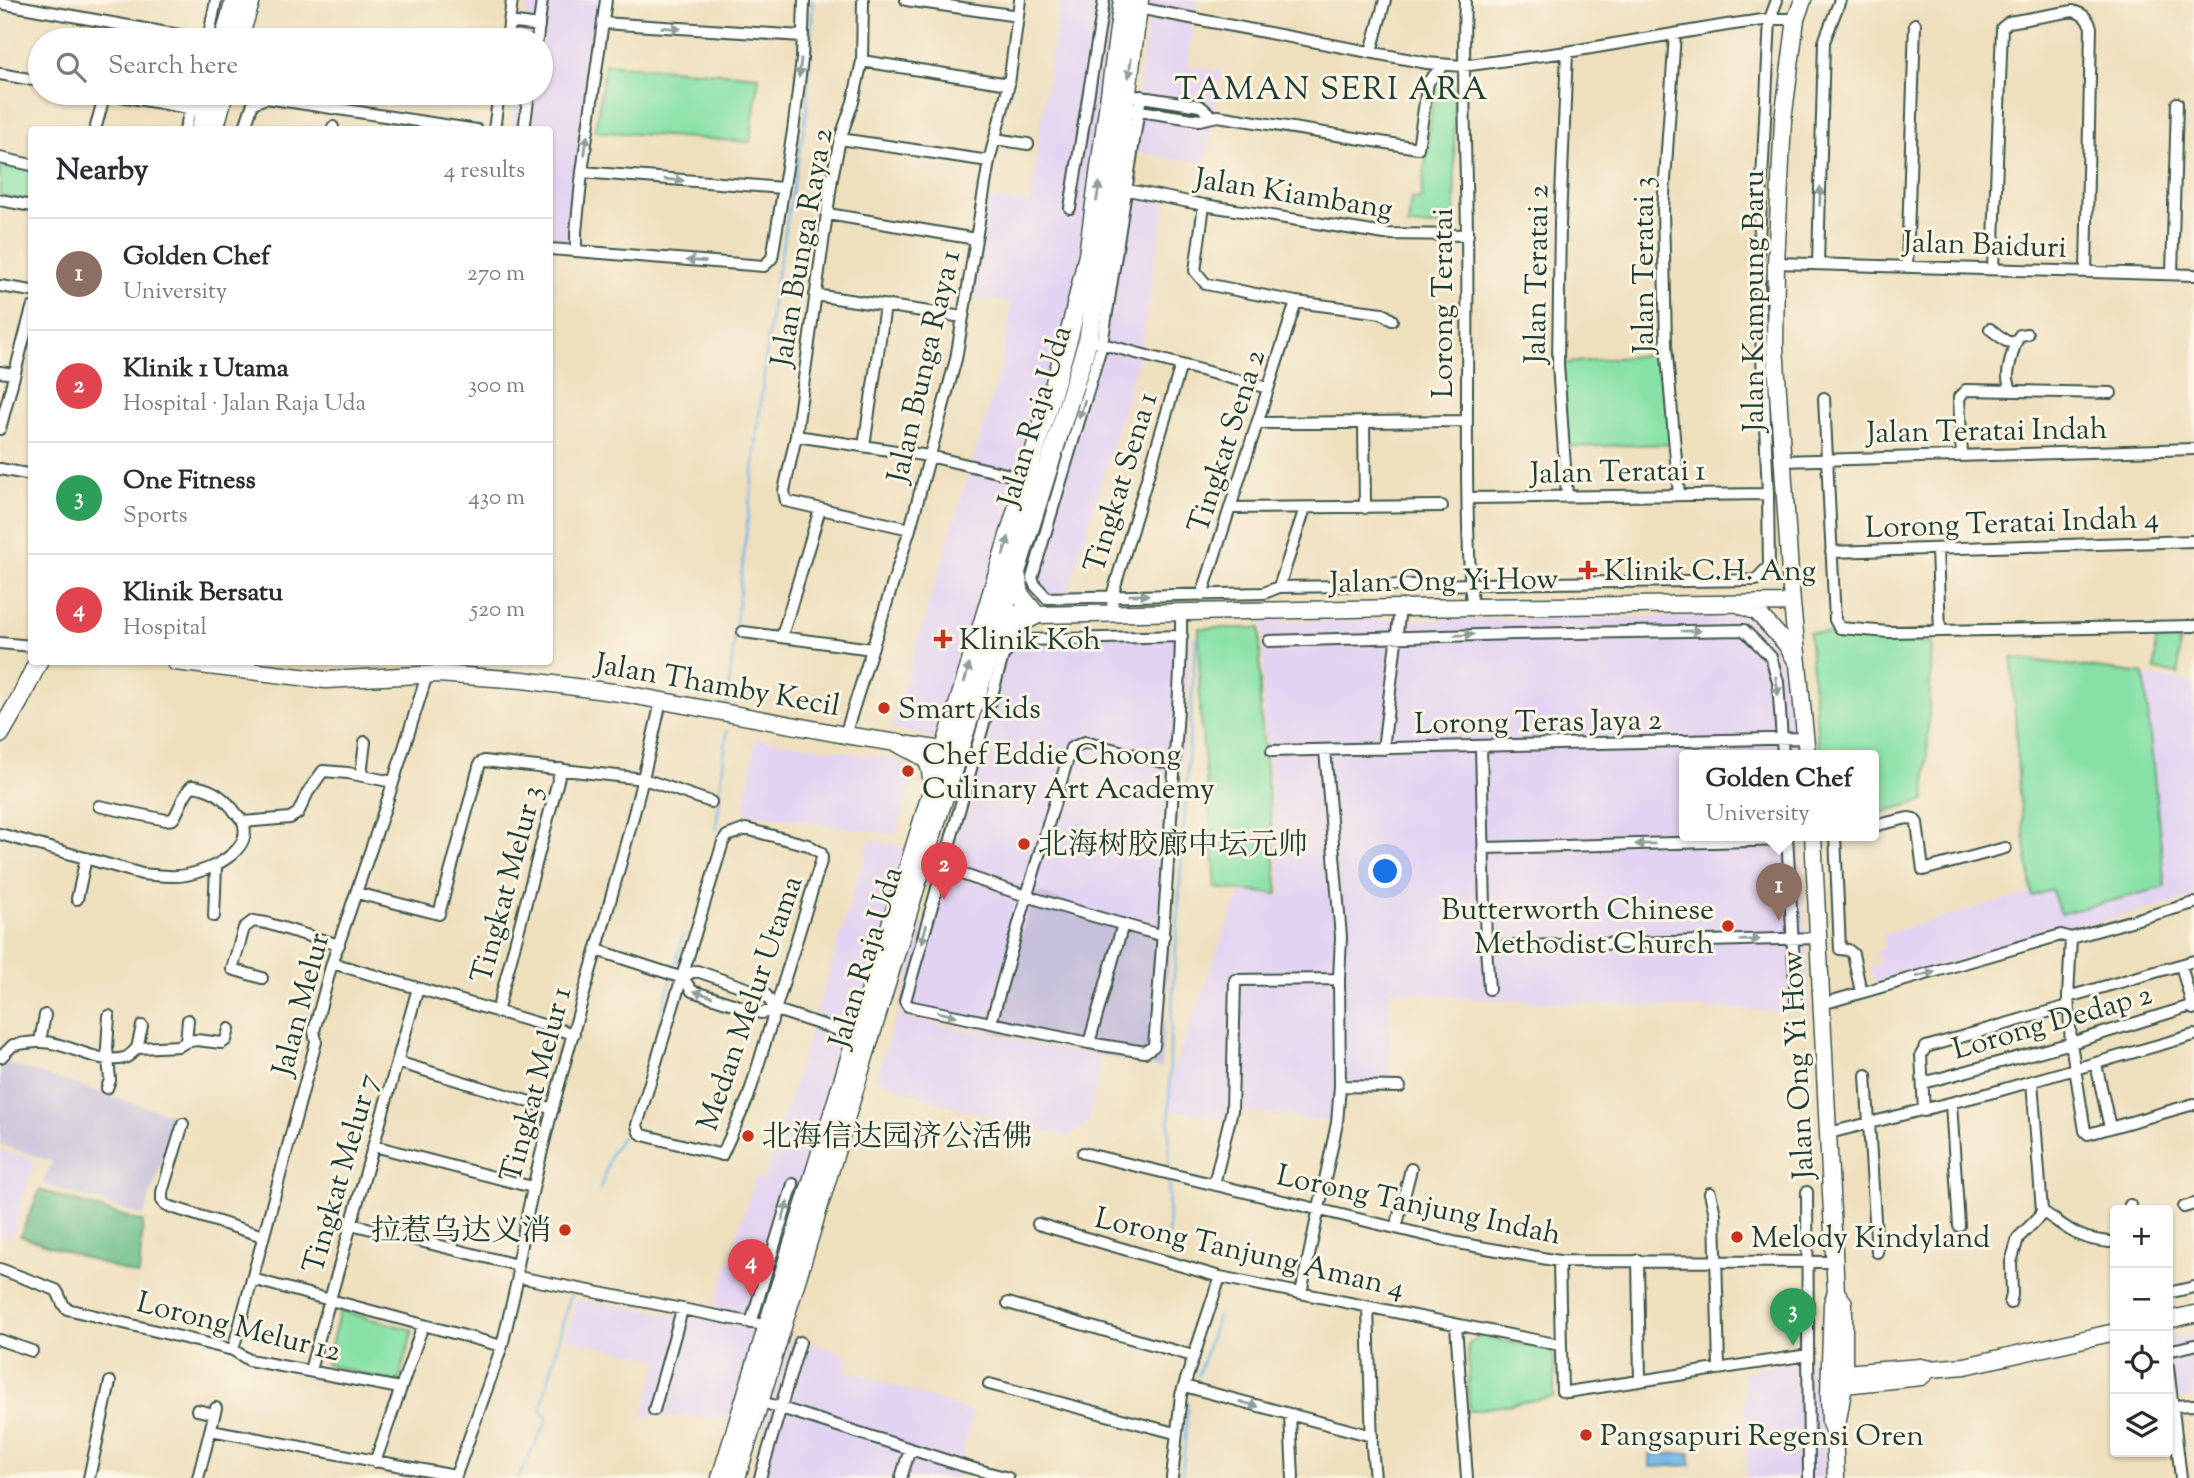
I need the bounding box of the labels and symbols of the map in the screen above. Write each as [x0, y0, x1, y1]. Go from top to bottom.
one-way arrow [660, 22, 682, 33]
one-way arrow [795, 57, 806, 79]
one-way arrow [1125, 57, 1136, 79]
district label: TAMAN SERI ARA [1174, 68, 1490, 114]
street label: Jalan Bunga Raya 2 [761, 125, 846, 372]
one-way arrow [580, 134, 591, 156]
street label: Jalan Kiambang [1190, 158, 1396, 232]
street label: Jalan Kampung Baru [1734, 170, 1777, 434]
one-way arrow [664, 175, 686, 186]
street label: Jalan Teratai 3 [1624, 176, 1667, 356]
one-way arrow [1093, 181, 1104, 203]
street label: Jalan Teratai 2 [1515, 184, 1562, 366]
one-way arrow [1814, 185, 1825, 207]
street label: Lorong Teratai [1423, 208, 1466, 398]
street label: Jalan Baiduri [1900, 222, 2067, 271]
street label: Jalan Bunga Raya 1 [877, 246, 973, 489]
one-way arrow [685, 255, 707, 266]
street label: Jalan Raja Uda [988, 321, 1084, 514]
street label: Tingkat Sena 2 [1178, 344, 1278, 539]
street label: Tingkat Sena 1 [1075, 387, 1170, 578]
one-way arrow [1077, 399, 1087, 420]
street label: Jalan Teratai Indah [1864, 409, 2108, 456]
street label: Jalan Teratai 1 [1528, 450, 1706, 497]
street label: Lorong Teratai Indah 4 [1864, 498, 2160, 551]
one-way arrow [1002, 535, 1012, 556]
place label: Klinik C.H. Ang [1604, 551, 1816, 594]
street label: Jalan Ong Yi How [1327, 559, 1559, 606]
marker: Klinik C.H. Ang [1578, 560, 1598, 580]
one-way arrow [1128, 590, 1150, 601]
place label: Klinik Koh [959, 620, 1101, 663]
one-way arrow [1681, 625, 1703, 637]
marker: Klinik Koh [933, 629, 953, 649]
one-way arrow [1453, 630, 1475, 641]
street label: Jalan Thamby Kecil [590, 643, 843, 729]
one-way arrow [963, 662, 973, 683]
one-way arrow [1772, 675, 1783, 697]
place label: Smart Kids [898, 689, 1041, 732]
marker: Smart Kids [876, 700, 892, 716]
street label: Lorong Teras Jaya 2 [1414, 700, 1662, 747]
place label: Chef Eddie Choong Culinary Art Academy [922, 735, 1215, 812]
marker: Chef Eddie Choong Culinary Art Academy [900, 763, 916, 779]
street label: Tingkat Melur 3 [461, 781, 555, 988]
place label: 北海树胶廊中坛元帅 [1038, 825, 1308, 868]
marker: 北海树胶廊中坛元帅 [1016, 836, 1032, 852]
one-way arrow [1634, 838, 1656, 850]
pin: 2 [921, 842, 967, 900]
your location [1368, 854, 1402, 888]
street label: Jalan Raja Uda [819, 862, 915, 1055]
pin: 1 [1756, 863, 1802, 921]
street label: Medan Melur Utama [688, 870, 815, 1137]
place label: Butterworth Chinese Methodist Church [1441, 890, 1714, 967]
marker: Butterworth Chinese Methodist Church [1720, 918, 1736, 934]
one-way arrow [918, 924, 928, 945]
street label: Jalan Melur [262, 928, 342, 1083]
one-way arrow [1739, 934, 1761, 946]
street label: Jalan Ong Yi How [1772, 949, 1827, 1182]
one-way arrow [1916, 968, 1937, 978]
street label: Lorong Dedap 2 [1948, 974, 2158, 1072]
street label: Tingkat Melur 1 [491, 982, 584, 1187]
one-way arrow [693, 988, 714, 999]
one-way arrow [936, 1009, 958, 1020]
street label: Tingkat Melur 7 [293, 1069, 391, 1278]
place label: 北海信达园济公活佛 [762, 1117, 1032, 1160]
marker: 北海信达园济公活佛 [740, 1128, 756, 1144]
street label: Lorong Tanjung Indah [1272, 1155, 1565, 1258]
street label: Lorong Tanjung Aman 4 [1090, 1198, 1408, 1311]
one-way arrow [780, 1200, 791, 1221]
place label: 拉惹乌达义消 [371, 1211, 551, 1254]
place label: Melody Kindyland [1751, 1218, 1990, 1261]
marker: 拉惹乌达义消 [557, 1222, 573, 1238]
marker: Melody Kindyland [1729, 1229, 1745, 1245]
pin: 4 [728, 1239, 774, 1297]
street label: Lorong Melur 12 [132, 1282, 345, 1375]
pin: 3 [1770, 1288, 1816, 1346]
one-way arrow [1239, 1400, 1260, 1410]
place label: Pangsapuri Regensi Oren [1600, 1416, 1924, 1459]
marker: Pangsapuri Regensi Oren [1578, 1427, 1594, 1443]

